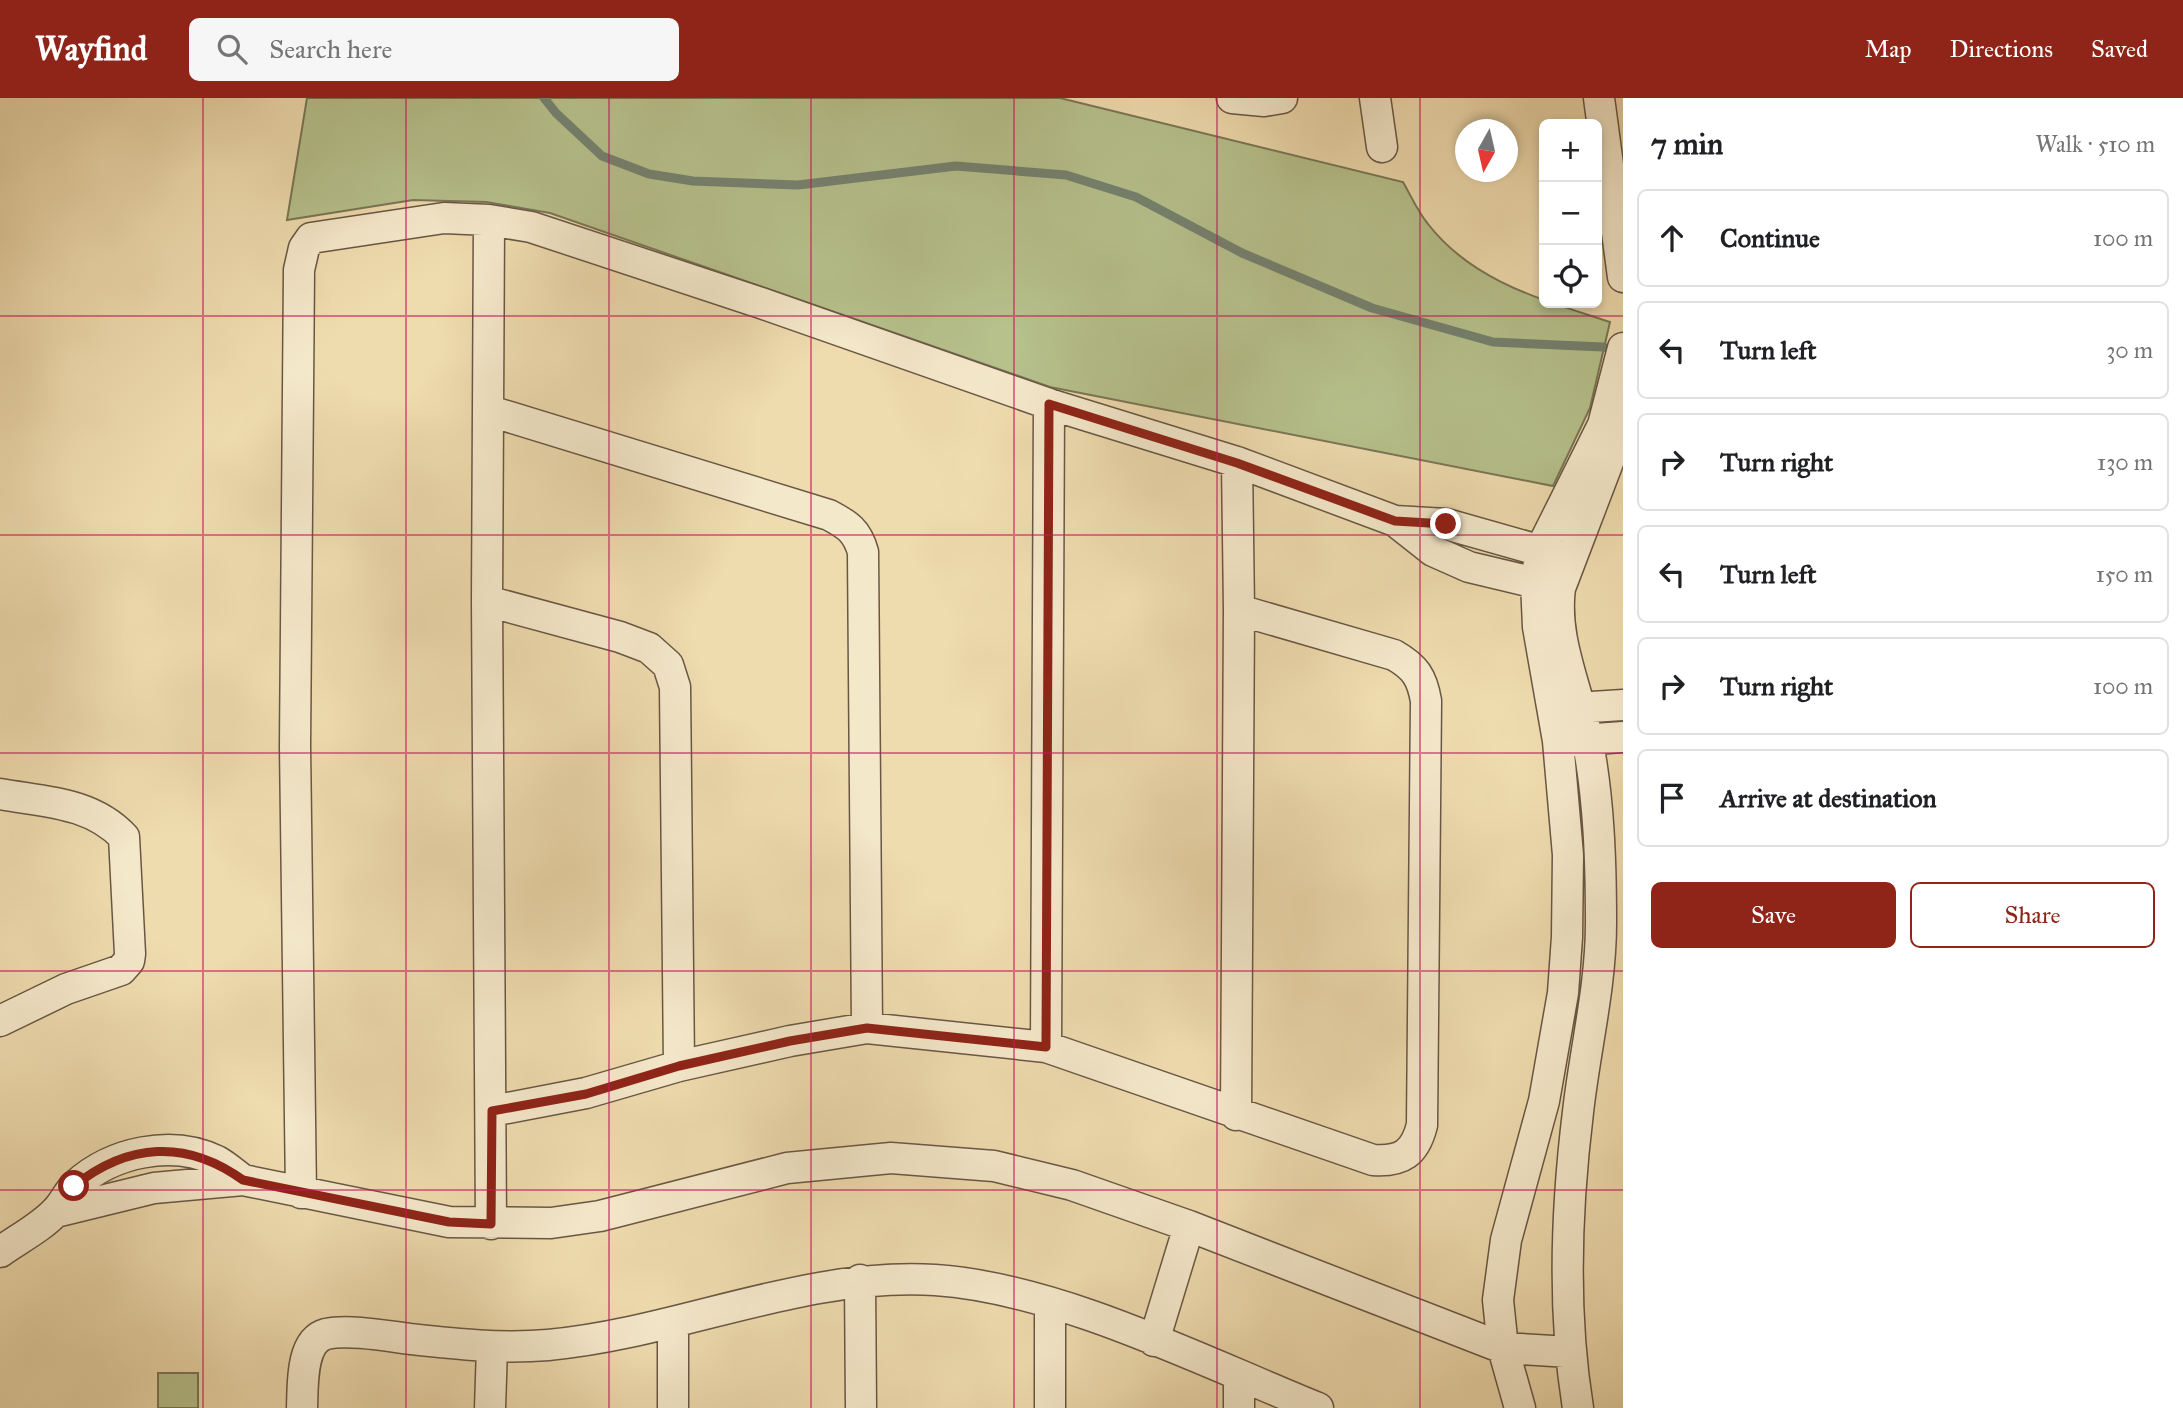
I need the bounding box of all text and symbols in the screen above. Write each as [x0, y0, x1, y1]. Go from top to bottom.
search box [189, 18, 679, 81]
text: Wayfind [35, 29, 147, 69]
icon: search [213, 30, 251, 68]
text: Search here [269, 33, 392, 65]
text: Map [1865, 34, 1912, 64]
text: Directions [1950, 34, 2053, 64]
text: Saved [2091, 34, 2148, 64]
north arrow [1455, 119, 1518, 182]
map controls [1539, 119, 1602, 308]
button: + [1539, 119, 1602, 182]
text: 7 min [1651, 126, 1723, 162]
text: Walk · 510 m [2035, 130, 2155, 158]
button: − [1539, 182, 1602, 245]
icon: ahead [1653, 219, 1691, 257]
text: Continue [1720, 222, 1820, 254]
text: 100 m [2093, 224, 2153, 252]
button: locate [1539, 245, 1602, 308]
icon: left [1653, 331, 1691, 369]
text: Turn left [1720, 334, 1816, 366]
text: 30 m [2106, 336, 2153, 364]
icon: right [1653, 443, 1691, 481]
text: Turn right [1720, 446, 1833, 478]
text: 130 m [2097, 448, 2153, 476]
route end [1430, 508, 1461, 539]
icon: left [1653, 555, 1691, 593]
text: Turn left [1720, 558, 1816, 590]
text: 150 m [2096, 560, 2153, 588]
icon: right [1653, 667, 1691, 705]
text: Turn right [1720, 670, 1833, 702]
text: 100 m [2093, 672, 2153, 700]
icon: arrive [1653, 779, 1691, 817]
text: Arrive at destination [1720, 782, 1937, 814]
button: Save [1651, 882, 1896, 948]
button: Share [1910, 882, 2155, 948]
route start [58, 1170, 89, 1201]

